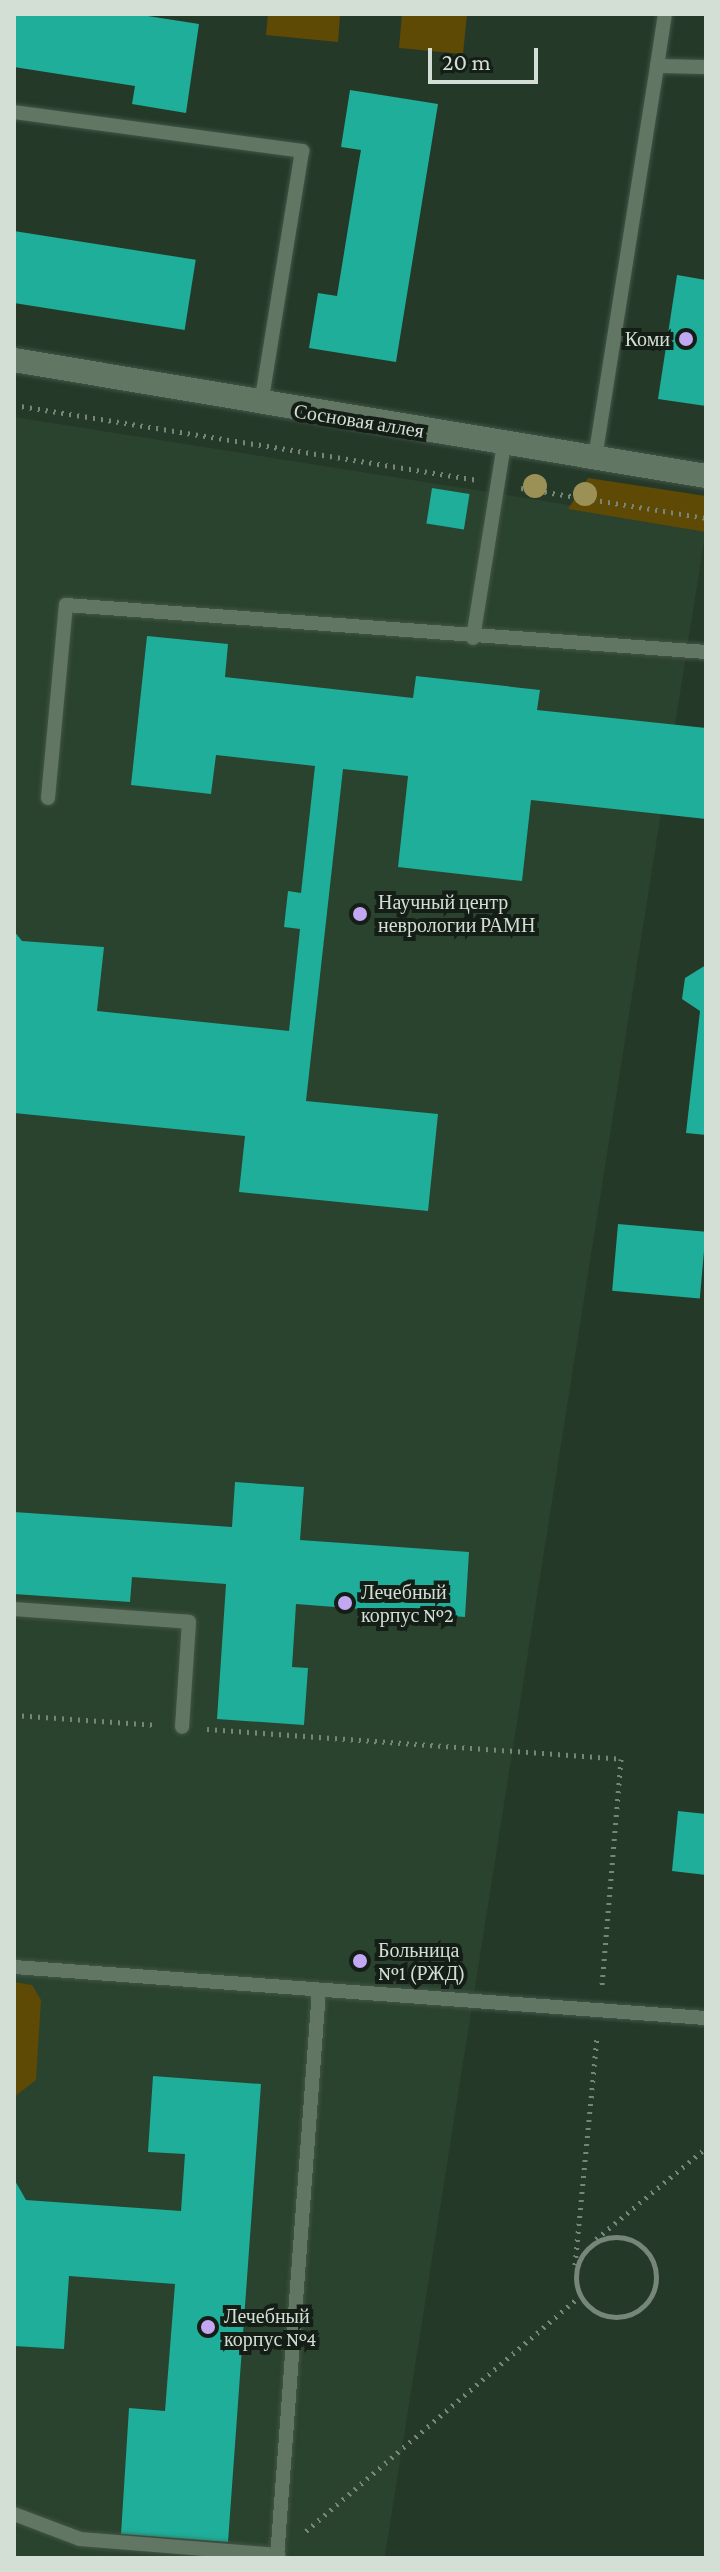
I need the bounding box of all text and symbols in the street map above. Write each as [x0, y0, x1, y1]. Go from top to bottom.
scale bar [432, 32, 542, 82]
text: 20 m [442, 48, 491, 75]
place label: Коми [625, 327, 670, 351]
marker: Коми [677, 330, 695, 348]
street label: Сосновая аллея [292, 399, 426, 443]
place label: Научный центр неврологии РАМН [378, 890, 535, 937]
marker: Научный центр неврологии РАМН [349, 903, 371, 925]
place label: Лечебный корпус №2 [361, 1580, 454, 1627]
marker: Лечебный корпус №2 [336, 1594, 354, 1612]
place label: Больница №1 (РЖД) [378, 1938, 465, 1985]
marker: Больница №1 (РЖД) [349, 1950, 371, 1972]
place label: Лечебный корпус №4 [224, 2304, 316, 2351]
marker: Лечебный корпус №4 [199, 2318, 217, 2336]

